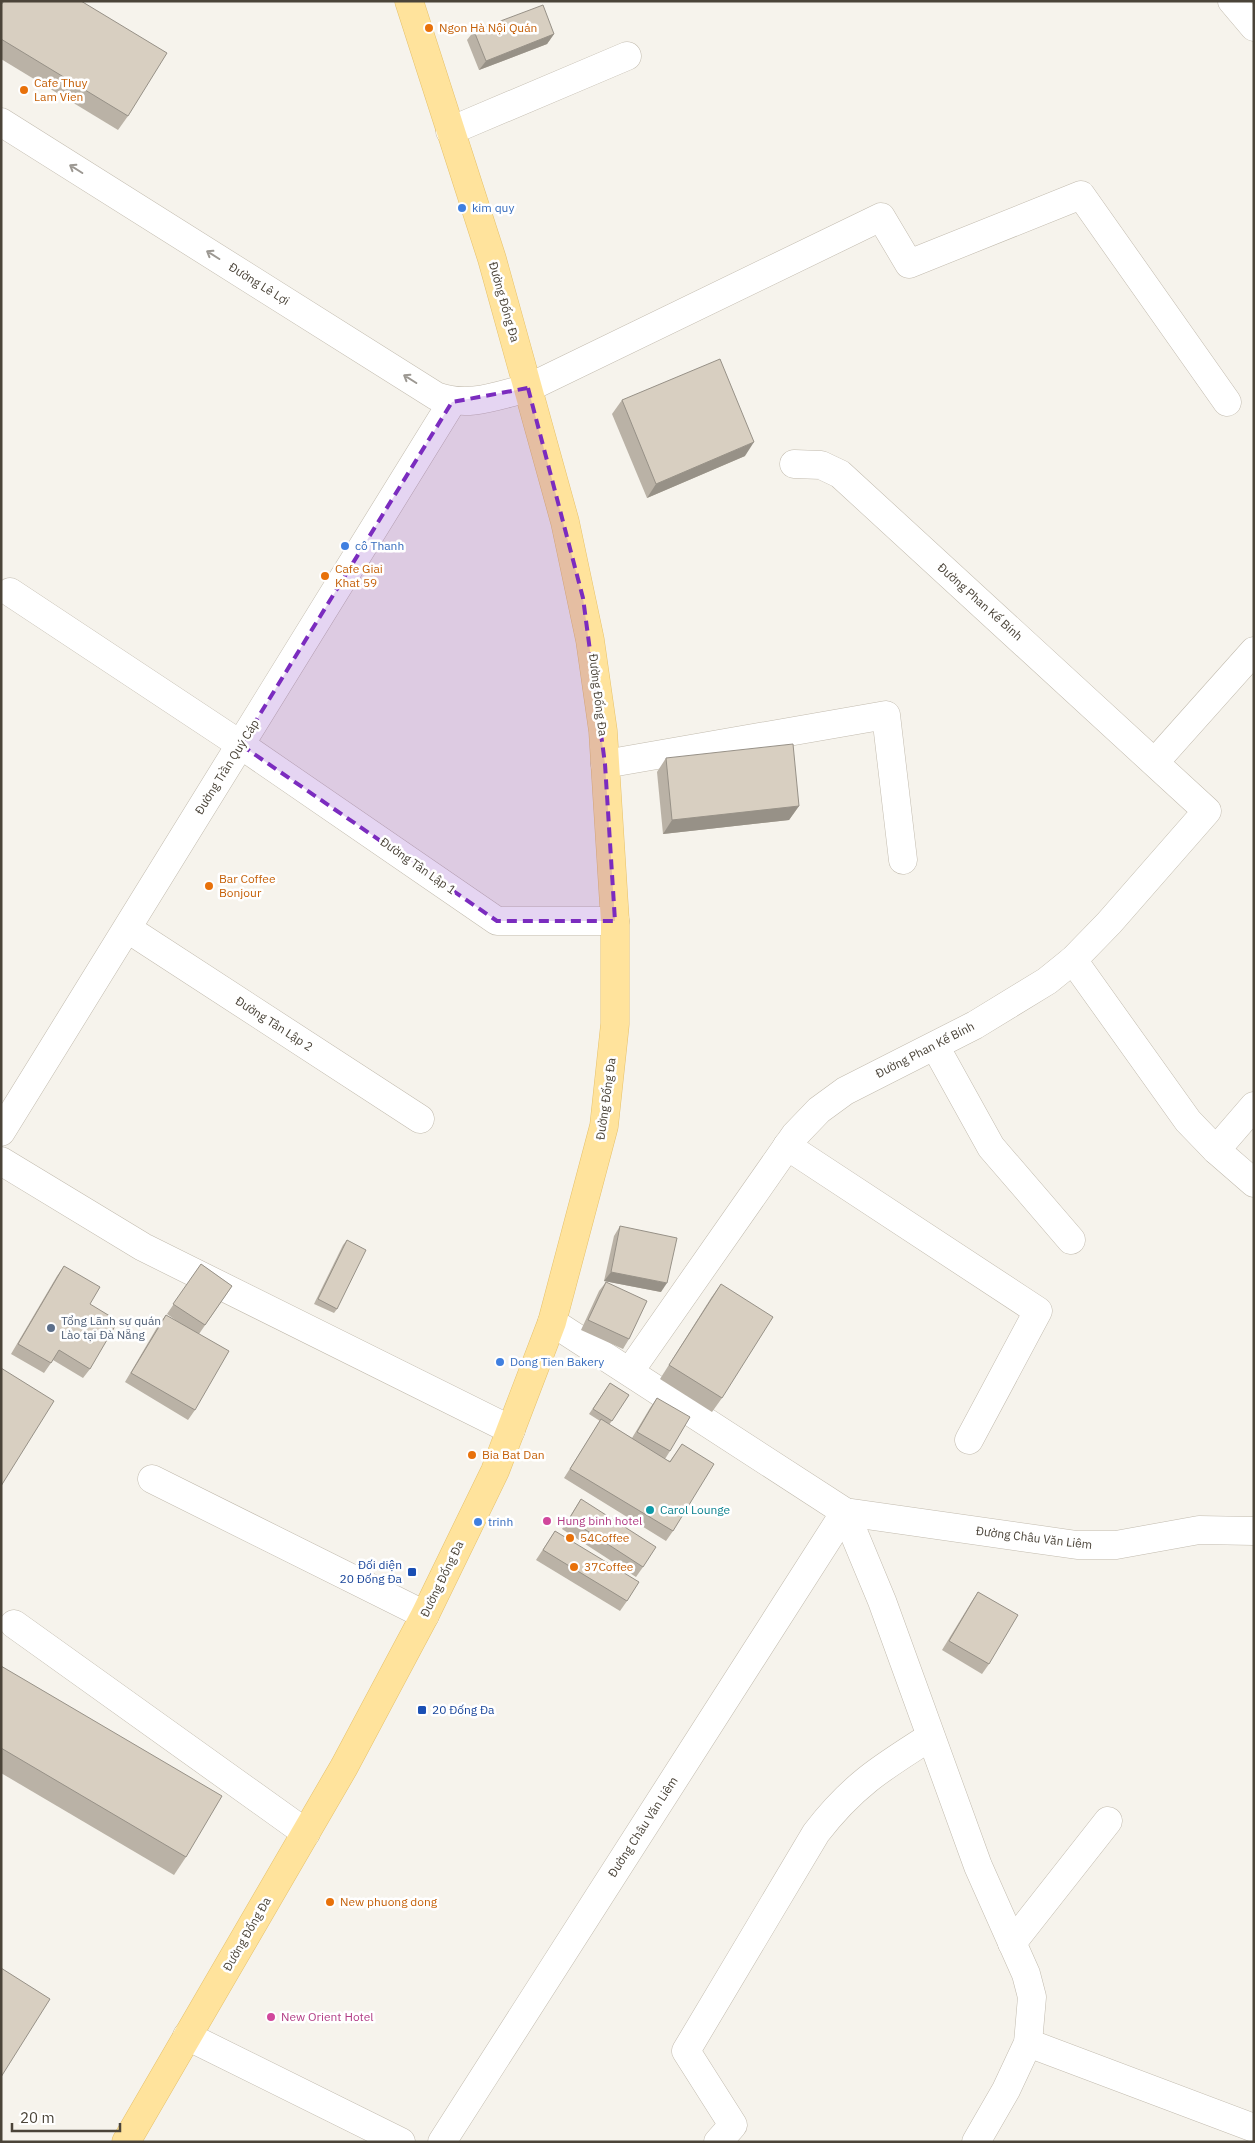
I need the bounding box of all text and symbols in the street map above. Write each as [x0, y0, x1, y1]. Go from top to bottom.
place label: Ngon Hà Nội Quán [439, 20, 537, 35]
marker: Ngon Hà Nội Quán [423, 22, 435, 34]
place label: Cafe Thuy Lam Vien [34, 75, 88, 104]
marker: Cafe Thuy Lam Vien [18, 84, 30, 96]
one-way arrow [69, 163, 83, 173]
place label: kim quy [472, 200, 514, 215]
marker: kim quy [456, 202, 468, 214]
one-way arrow [206, 250, 220, 261]
street label: Đường Lê Lợi [226, 259, 292, 308]
street label: Đường Đống Đa [486, 260, 523, 344]
one-way arrow [403, 374, 417, 384]
place label: cô Thanh [355, 538, 404, 553]
marker: cô Thanh [339, 540, 351, 552]
street label: Đường Phan Kế Bính [935, 560, 1026, 644]
place label: Cafe Giai Khat 59 [335, 561, 383, 590]
marker: Cafe Giai Khat 59 [319, 570, 331, 582]
street label: Đường Đống Đa [586, 653, 611, 738]
street label: Đường Trần Quý Cáp [191, 716, 262, 817]
street label: Đường Tân Lập 1 [377, 834, 459, 897]
place label: Bar Coffee Bonjour [219, 871, 276, 900]
marker: Bar Coffee Bonjour [203, 880, 215, 892]
street label: Đường Tân Lập 2 [233, 993, 316, 1054]
street label: Đường Phan Kế Bính [873, 1018, 977, 1081]
street label: Đường Đống Đa [592, 1056, 619, 1141]
place label: Tổng Lãnh sự quán Lào tại Đà Nẵng [61, 1313, 161, 1342]
marker: Tổng Lãnh sự quán Lào tại Đà Nẵng [45, 1322, 57, 1334]
place label: Dong Tien Bakery [510, 1354, 604, 1369]
marker: Dong Tien Bakery [494, 1356, 506, 1368]
place label: Bia Bat Dan [482, 1447, 545, 1462]
marker: Bia Bat Dan [466, 1449, 478, 1461]
place label: Carol Lounge [660, 1502, 731, 1517]
marker: Carol Lounge [644, 1504, 656, 1516]
place label: Hung binh hotel [557, 1513, 642, 1528]
place label: trinh [488, 1514, 513, 1529]
marker: Hung binh hotel [541, 1515, 553, 1527]
marker: trinh [472, 1516, 484, 1528]
street label: Đường Châu Văn Liêm [975, 1523, 1093, 1552]
place label: 54Coffee [580, 1530, 630, 1545]
marker: 54Coffee [564, 1532, 576, 1544]
street label: Đường Đống Đa [417, 1538, 467, 1619]
place label: Đối diện 20 Đống Đa [339, 1557, 403, 1586]
place label: 37Coffee [584, 1559, 634, 1574]
marker: 37Coffee [568, 1561, 580, 1573]
marker: Đối diện 20 Đống Đa [406, 1566, 418, 1578]
place label: 20 Đống Đa [432, 1702, 495, 1717]
marker: 20 Đống Đa [416, 1704, 428, 1716]
street label: Đường Châu Văn Liêm [604, 1774, 681, 1880]
street label: Đường Đống Đa [219, 1894, 274, 1973]
place label: New phuong dong [340, 1894, 438, 1909]
marker: New phuong dong [324, 1896, 336, 1908]
place label: New Orient Hotel [281, 2009, 374, 2024]
marker: New Orient Hotel [265, 2011, 277, 2023]
scale bar [12, 2100, 120, 2132]
text: 20 m [20, 2108, 55, 2127]

